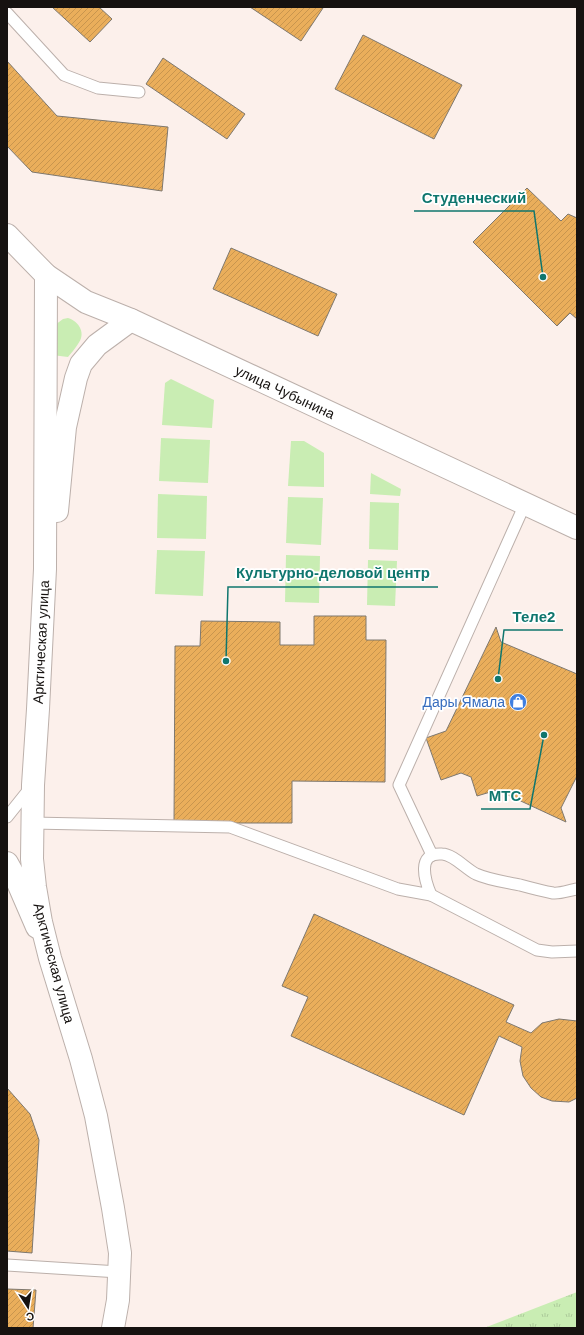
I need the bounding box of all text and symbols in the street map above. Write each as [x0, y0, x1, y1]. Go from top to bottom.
callout: Студенческий [414, 184, 534, 211]
text: Студенческий [422, 189, 526, 206]
street label: улица Чубынина [233, 362, 338, 422]
callout: Культурно-деловой центр [228, 560, 438, 587]
text: Культурно-деловой центр [236, 564, 430, 581]
street label: Арктическая улица [30, 580, 52, 704]
callout: Теле2 [504, 603, 563, 630]
text: Теле2 [513, 608, 555, 625]
shop icon: Дары Ямала [508, 692, 528, 712]
place label: Дары Ямала [423, 694, 505, 710]
callout: МТС [481, 782, 530, 809]
text: МТС [489, 787, 521, 804]
street label: Арктическая улица [30, 901, 78, 1025]
north arrow [8, 1287, 48, 1327]
text: С [25, 1310, 35, 1323]

